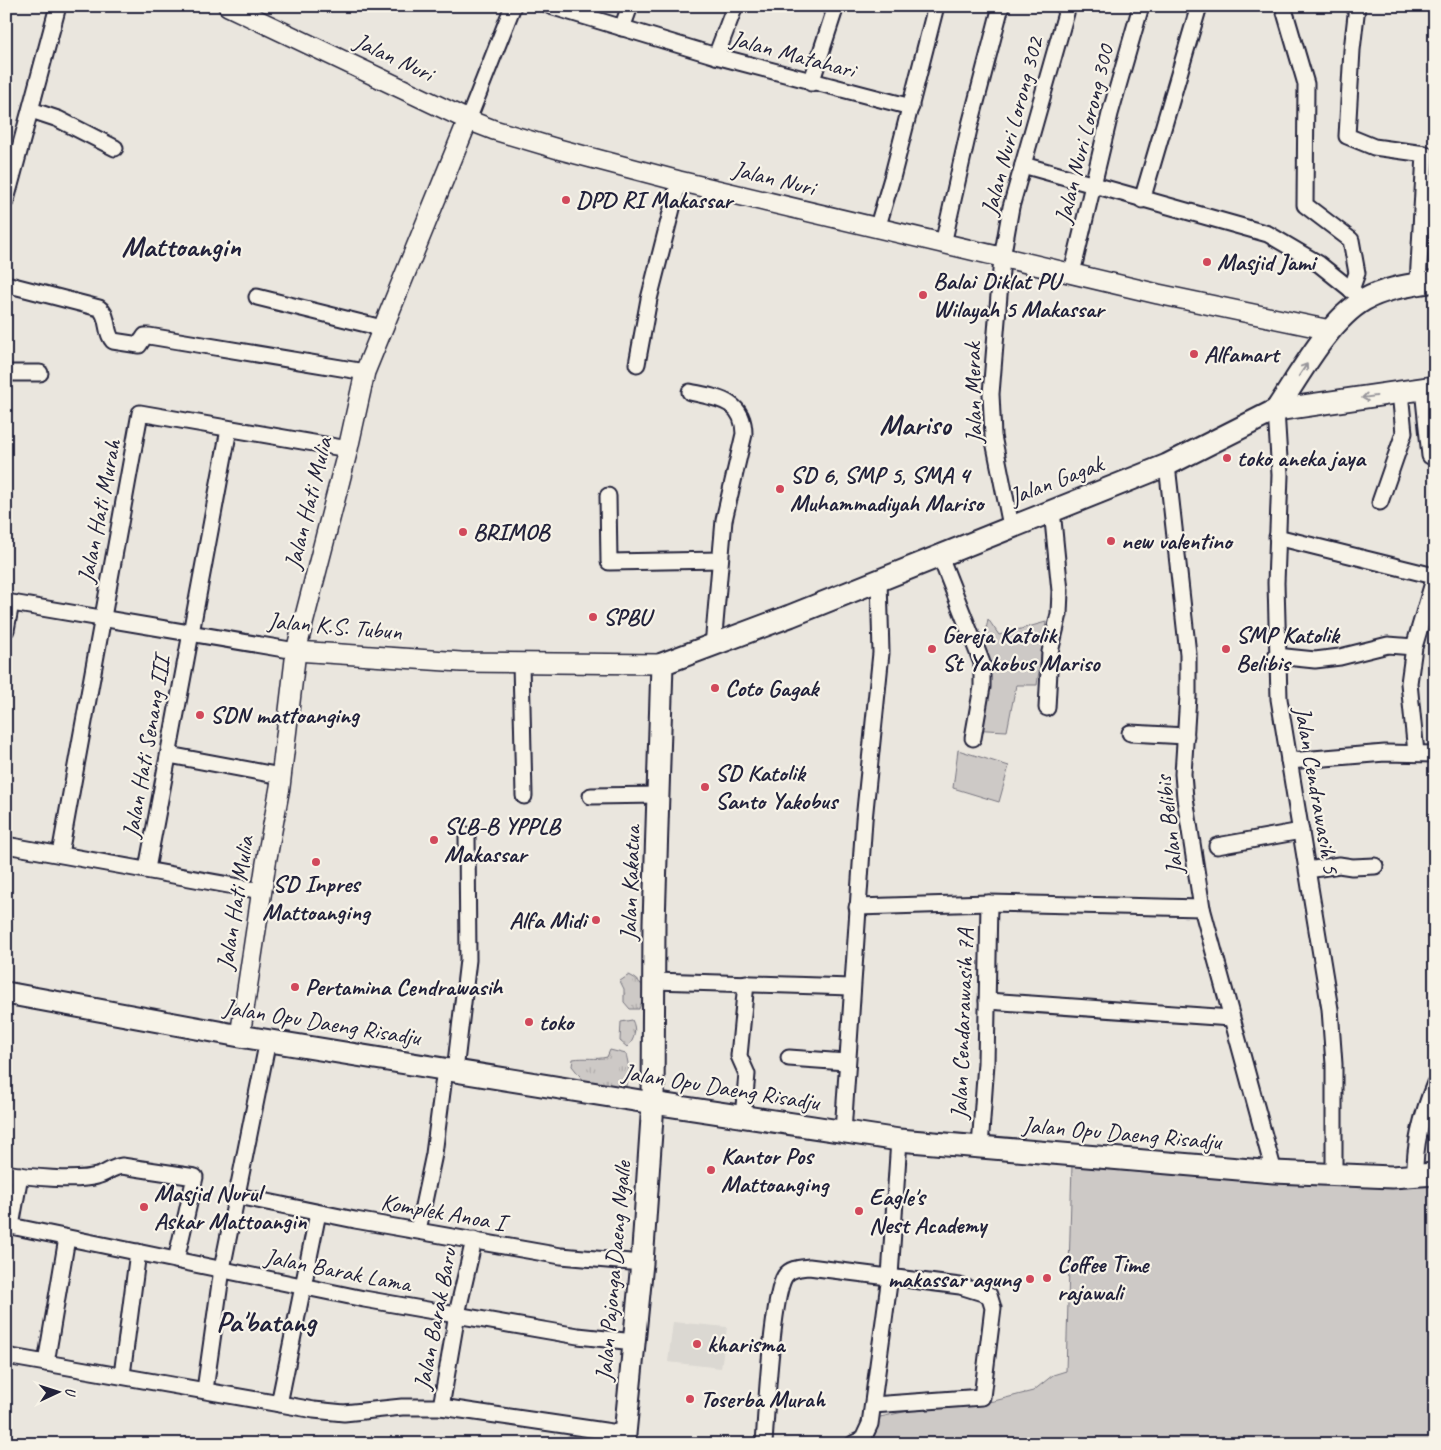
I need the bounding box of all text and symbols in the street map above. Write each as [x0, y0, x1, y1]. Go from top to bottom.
street label: Jalan Matahari [727, 23, 862, 86]
street label: Jalan Nuri [349, 25, 440, 89]
street label: Jalan Nuri Lorong 302 [974, 32, 1051, 219]
street label: Jalan Nuri Lorong 300 [1047, 40, 1121, 227]
street label: Jalan Nuri [729, 153, 821, 203]
place label: DPD RI Makassar [576, 185, 735, 215]
marker: DPD RI Makassar [560, 194, 572, 206]
district label: Mattoangin [121, 228, 241, 265]
place label: Masjid Jami [1217, 247, 1318, 277]
marker: Masjid Jami [1201, 256, 1213, 268]
place label: Balai Diklat PU Wilayah 5 Makassar [933, 266, 1106, 324]
marker: Balai Diklat PU Wilayah 5 Makassar [917, 289, 929, 301]
place label: Alfamart [1204, 339, 1282, 369]
street label: Jalan Merak [957, 340, 989, 445]
marker: Alfamart [1188, 348, 1200, 360]
one-way arrow [1298, 363, 1308, 377]
one-way arrow [1362, 392, 1378, 402]
district label: Mariso [880, 406, 953, 443]
street label: Jalan Hati Mulia [277, 433, 339, 573]
street label: Jalan Hati Murah [70, 436, 128, 586]
place label: toko aneka jaya [1237, 443, 1367, 473]
street label: Jalan Gagak [1004, 448, 1109, 512]
marker: toko aneka jaya [1221, 452, 1233, 464]
place label: SD 6, SMP 5, SMA 4 Muhammadiyah Mariso [790, 460, 985, 518]
marker: SD 6, SMP 5, SMA 4 Muhammadiyah Mariso [774, 483, 786, 495]
place label: BRIMOB [473, 517, 552, 547]
marker: BRIMOB [457, 526, 469, 538]
place label: new valentino [1121, 526, 1234, 556]
marker: new valentino [1105, 535, 1117, 547]
place label: SPBU [603, 602, 655, 632]
street label: Jalan K.S. Tubun [266, 605, 403, 647]
marker: SPBU [587, 611, 599, 623]
place label: Gereja Katolik St Yakobus Mariso [942, 620, 1102, 678]
place label: SMP Katolik Belibis [1236, 620, 1341, 678]
marker: Gereja Katolik St Yakobus Mariso [926, 643, 938, 655]
marker: SMP Katolik Belibis [1220, 643, 1232, 655]
street label: Jalan Hati Senang III [115, 650, 177, 841]
place label: Coto Gagak [725, 673, 820, 703]
marker: Coto Gagak [709, 682, 721, 694]
place label: SDN mattoanging [210, 700, 361, 730]
street label: Jalan Cendrawasih 5 [1287, 703, 1347, 877]
marker: SDN mattoanging [194, 709, 206, 721]
place label: SD Katolik Santo Yakobus [715, 758, 840, 816]
street label: Jalan Belibis [1148, 772, 1190, 877]
marker: SD Katolik Santo Yakobus [699, 781, 711, 793]
place label: SLB-B YPPLB Makassar [444, 811, 562, 869]
street label: Jalan Kakatua [613, 823, 647, 942]
street label: Jalan Hati Mulia [209, 833, 261, 973]
marker: SLB-B YPPLB Makassar [428, 834, 440, 846]
marker: SD Inpres Mattoanging [310, 856, 322, 868]
place label: SD Inpres Mattoanging [262, 869, 372, 927]
place label: Alfa Midi [509, 905, 589, 935]
marker: Alfa Midi [590, 914, 602, 926]
street label: Jalan Cendarawasih 7A [944, 927, 980, 1121]
place label: Pertamina Cendrawasih [305, 972, 504, 1002]
marker: Pertamina Cendrawasih [289, 981, 301, 993]
street label: Jalan Opu Daeng Risadju [220, 991, 425, 1053]
place label: toko [539, 1007, 576, 1037]
marker: toko [523, 1016, 535, 1028]
street label: Jalan Opu Daeng Risadju [619, 1056, 824, 1118]
street label: Jalan Opu Daeng Risadju [1020, 1109, 1225, 1157]
place label: Kantor Pos Mattoanging [721, 1141, 831, 1199]
street label: Jalan Pajonga Daeng Ngalle [588, 1158, 638, 1383]
marker: Kantor Pos Mattoanging [705, 1164, 717, 1176]
place label: Masjid Nurul Askar Mattoangin [154, 1178, 308, 1236]
place label: Eagle's Nest Academy [869, 1182, 989, 1240]
street label: Komplek Anoa I [379, 1186, 513, 1239]
marker: Masjid Nurul Askar Mattoangin [138, 1201, 150, 1213]
marker: Eagle's Nest Academy [853, 1205, 865, 1217]
street label: Jalan Barak Lama [261, 1241, 416, 1299]
street label: Jalan Barak Baru [406, 1244, 464, 1393]
place label: Coffee Time rajawali [1057, 1249, 1150, 1307]
place label: makassar agung [887, 1264, 1022, 1294]
marker: Coffee Time rajawali [1041, 1272, 1053, 1284]
marker: makassar agung [1024, 1273, 1036, 1285]
district label: Pa'batang [216, 1303, 318, 1340]
place label: kharisma [707, 1329, 786, 1359]
marker: kharisma [691, 1338, 703, 1350]
north arrow [32, 1368, 82, 1418]
place label: Toserba Murah [700, 1384, 826, 1414]
text: U [62, 1387, 79, 1398]
marker: Toserba Murah [684, 1393, 696, 1405]

